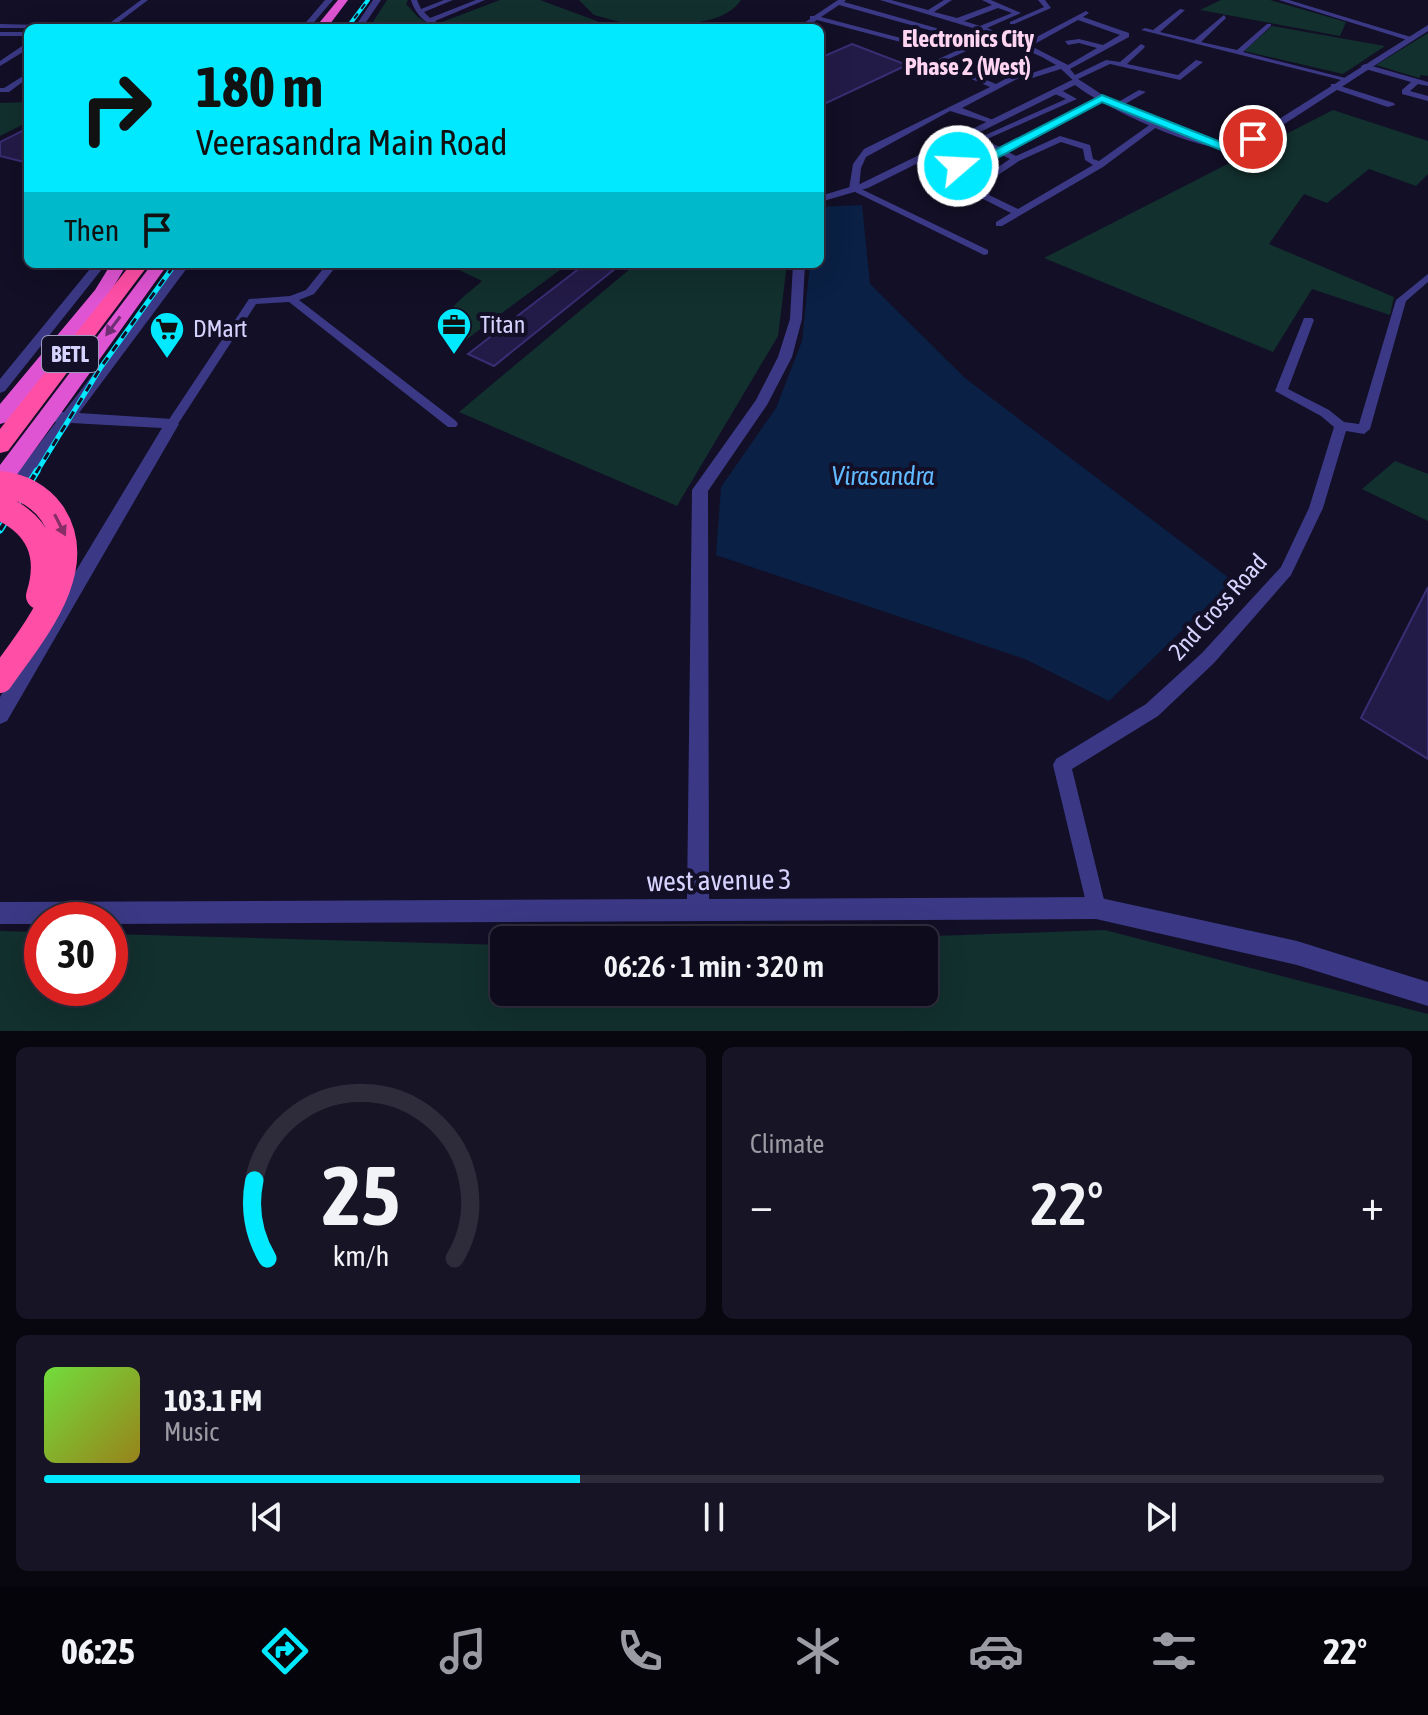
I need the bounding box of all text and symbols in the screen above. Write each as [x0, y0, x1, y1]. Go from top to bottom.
district label: Electronics City Phase 2 (West) [902, 25, 1034, 80]
text: 180 m [196, 55, 323, 119]
icon: right [64, 56, 168, 160]
pin [1219, 105, 1287, 173]
icon: arrive [1231, 117, 1275, 161]
text: Veerasandra Main Road [196, 121, 508, 163]
position arrow [916, 124, 1000, 208]
icon: arrive [135, 208, 179, 252]
text: Then [64, 213, 119, 247]
office icon: Titan [435, 306, 473, 356]
supermarket icon: DMart [148, 310, 186, 360]
place label: Titan [480, 311, 525, 338]
place label: DMart [193, 315, 248, 342]
one-way arrow [105, 316, 121, 336]
road number: BETL [42, 336, 98, 372]
water label: Virasandra [832, 461, 934, 491]
one-way arrow [54, 514, 67, 537]
street label: 2nd Cross Road [1163, 548, 1272, 665]
street label: west avenue 3 [646, 863, 792, 897]
speed limit sign: 30 [24, 902, 128, 1006]
text: 06:26 · 1 min · 320 m [604, 949, 824, 983]
text: Climate [750, 1129, 824, 1159]
text: 25 [322, 1147, 400, 1243]
text: 22° [1031, 1169, 1103, 1238]
text: − [750, 1179, 773, 1229]
text: + [1361, 1179, 1384, 1229]
text: km/h [333, 1239, 389, 1272]
text: 103.1 FM [164, 1383, 262, 1417]
text: Music [164, 1417, 219, 1447]
icon: previous [245, 1495, 289, 1539]
icon: pause [692, 1495, 736, 1539]
icon: next [1139, 1495, 1183, 1539]
icon: directions [257, 1623, 313, 1679]
icon: music [435, 1623, 491, 1679]
icon: phone [612, 1623, 668, 1679]
icon: climate [790, 1623, 846, 1679]
icon: car [968, 1623, 1024, 1679]
icon: filters [1146, 1623, 1202, 1679]
text: 06:25 [61, 1630, 135, 1672]
text: 22° [1323, 1630, 1367, 1672]

